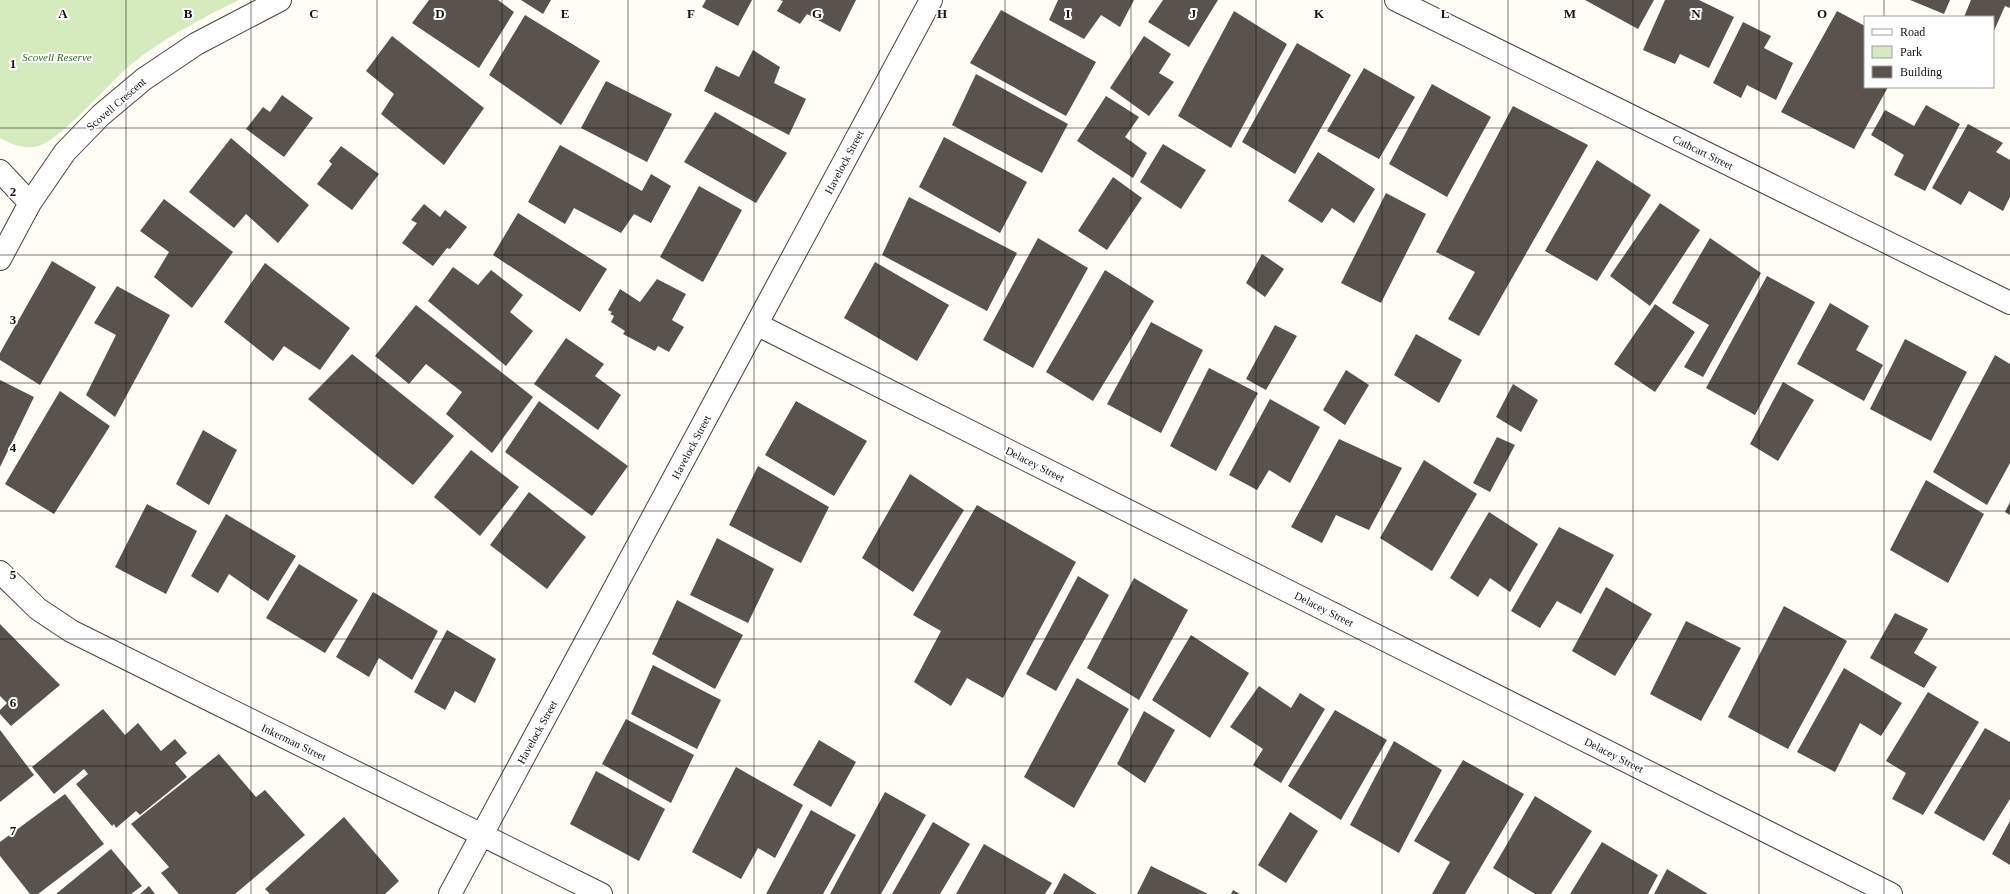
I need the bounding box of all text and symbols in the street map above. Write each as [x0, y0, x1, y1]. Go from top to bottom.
text: A [58, 6, 68, 21]
text: B [184, 6, 193, 21]
text: C [309, 6, 319, 21]
text: D [435, 6, 445, 21]
text: E [561, 6, 569, 21]
text: F [687, 6, 695, 21]
text: G [812, 6, 822, 21]
text: H [937, 6, 947, 21]
text: I [1065, 6, 1071, 21]
text: J [1190, 6, 1197, 21]
text: K [1314, 6, 1325, 21]
text: L [1441, 6, 1450, 21]
text: M [1564, 6, 1576, 21]
text: N [1691, 6, 1701, 21]
text: O [1817, 6, 1827, 21]
legend [1864, 16, 1994, 88]
text: Road [1900, 25, 1925, 39]
text: Park [1900, 45, 1922, 59]
park label: Scovell Reserve [22, 51, 92, 63]
text: 1 [10, 56, 16, 71]
text: Building [1900, 65, 1942, 79]
street label: Scovell Crescent [84, 75, 148, 133]
street label: Havelock Street [822, 128, 866, 196]
street label: Cathcart Street [1671, 132, 1735, 172]
text: 2 [10, 184, 16, 199]
text: 3 [10, 312, 17, 327]
street label: Havelock Street [669, 413, 713, 481]
text: 4 [10, 440, 17, 455]
street label: Delacey Street [1004, 444, 1066, 484]
text: 5 [10, 567, 17, 582]
street label: Delacey Street [1293, 589, 1355, 629]
text: 6 [10, 695, 17, 710]
street label: Havelock Street [515, 698, 559, 766]
street label: Inkerman Street [260, 721, 328, 763]
street label: Delacey Street [1583, 735, 1645, 775]
text: 7 [10, 823, 17, 838]

